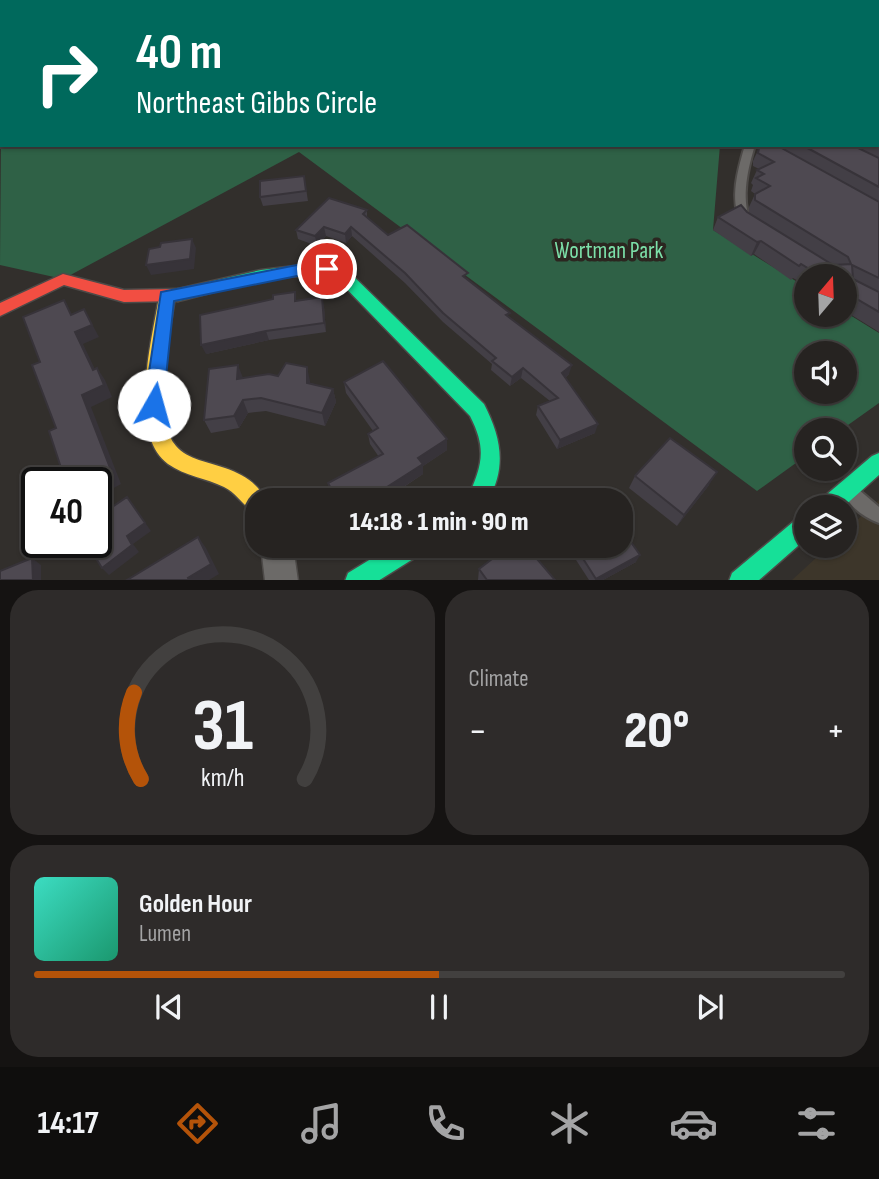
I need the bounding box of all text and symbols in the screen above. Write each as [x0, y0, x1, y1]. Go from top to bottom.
text: 40 m [136, 24, 222, 83]
icon: right [21, 28, 112, 119]
text: Northeast Gibbs Circle [136, 84, 377, 123]
park label: Wortman Park [555, 237, 664, 265]
pin [297, 239, 357, 299]
icon: arrive [308, 250, 346, 288]
north arrow [794, 264, 858, 327]
map controls [794, 264, 857, 558]
button: sound [794, 341, 857, 404]
position arrow [117, 368, 191, 442]
button: search [794, 418, 857, 481]
speed limit sign: 40 [21, 467, 112, 558]
button: layers [794, 495, 857, 558]
text: 14:18 · 1 min · 90 m [350, 507, 528, 538]
text: Climate [469, 665, 528, 693]
text: 31 [192, 683, 253, 771]
text: 20° [624, 700, 689, 763]
text: − [469, 709, 487, 754]
text: + [826, 709, 845, 754]
text: km/h [201, 762, 244, 793]
text: Golden Hour [139, 889, 252, 920]
text: Lumen [139, 920, 191, 948]
icon: previous [150, 988, 188, 1026]
icon: pause [420, 988, 458, 1026]
icon: next [691, 988, 729, 1026]
icon: directions [173, 1099, 222, 1148]
icon: music [297, 1099, 346, 1148]
icon: phone [421, 1099, 470, 1148]
icon: climate [545, 1099, 594, 1148]
icon: car [669, 1099, 718, 1148]
icon: filters [792, 1099, 841, 1148]
text: 14:17 [37, 1104, 99, 1143]

